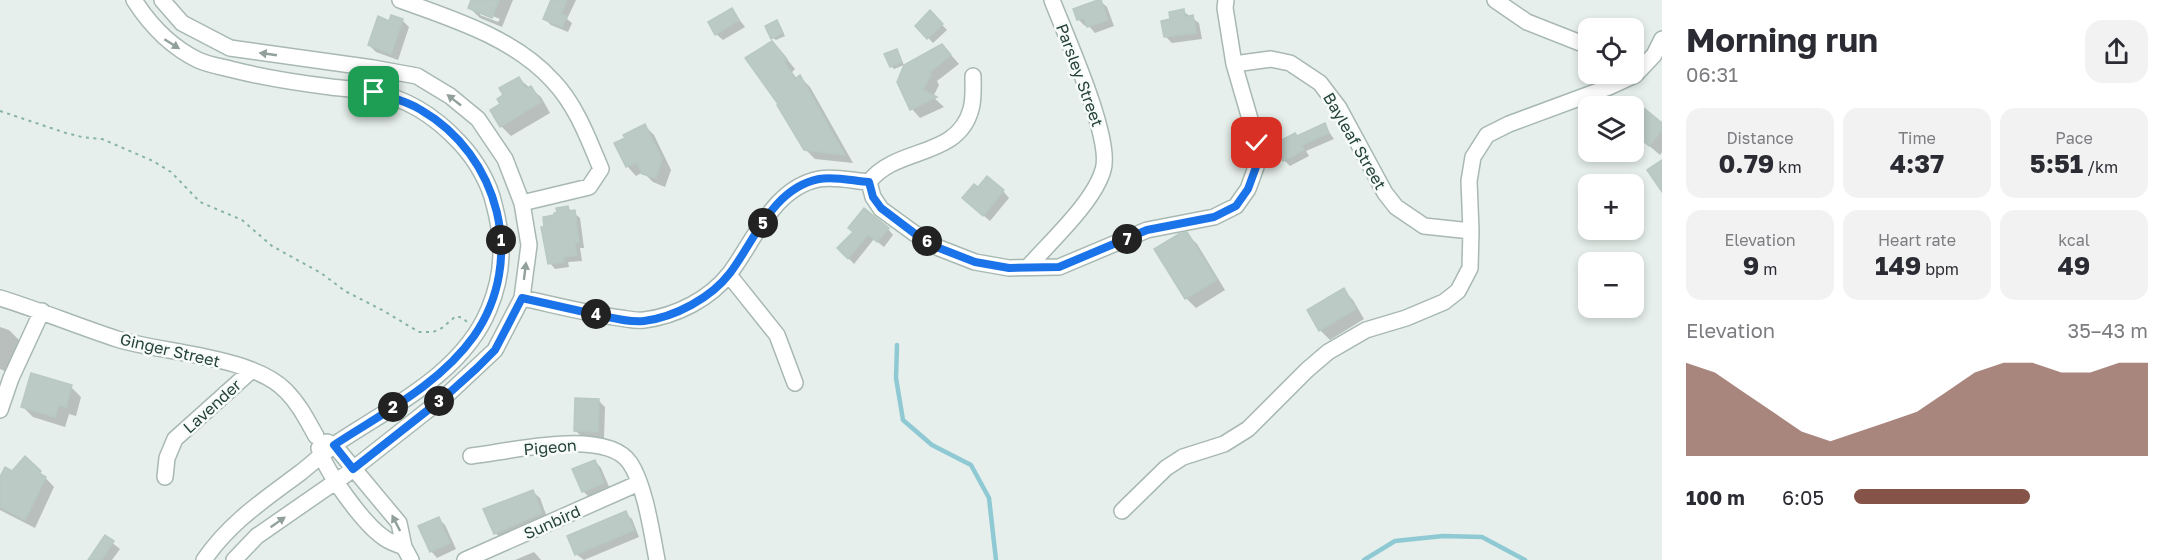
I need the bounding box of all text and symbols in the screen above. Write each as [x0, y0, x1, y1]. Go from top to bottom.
map controls [1578, 18, 1644, 318]
button: locate [1578, 18, 1644, 84]
text: Morning run [1686, 20, 1878, 59]
button: share [2085, 20, 2148, 83]
street label: Parsley Street [1052, 21, 1108, 129]
one-way arrow [164, 38, 180, 49]
one-way arrow [258, 49, 277, 58]
text: 06:31 [1686, 62, 1738, 86]
pin [348, 66, 399, 117]
icon: arrive [357, 75, 390, 108]
street label: Bayleaf Street [1319, 89, 1391, 193]
one-way arrow [447, 94, 462, 106]
button: layers [1578, 96, 1644, 162]
pin [1231, 117, 1282, 168]
icon: check [1240, 126, 1273, 159]
text: Distance [1726, 128, 1794, 148]
text: Time [1898, 128, 1936, 148]
text: Pace [2055, 128, 2093, 148]
text: 0.79 [1718, 148, 1774, 179]
text: 4:37 [1890, 148, 1944, 179]
text: 5:51 [2030, 148, 2083, 179]
text: km [1774, 157, 1802, 177]
text: /km [2083, 157, 2118, 177]
button: + [1578, 174, 1644, 240]
pin: 5 [748, 208, 778, 238]
text: 5 [758, 213, 768, 233]
pin: 7 [1112, 224, 1142, 254]
pin: 1 [486, 225, 516, 255]
pin: 6 [912, 226, 942, 256]
text: 7 [1123, 229, 1131, 249]
text: 1 [497, 230, 505, 250]
text: Elevation [1724, 230, 1796, 250]
text: Heart rate [1878, 230, 1956, 250]
text: kcal [2058, 230, 2090, 250]
text: 6 [922, 231, 932, 251]
text: 9 [1743, 250, 1759, 281]
text: 149 [1875, 250, 1921, 281]
text: 49 [2058, 250, 2090, 281]
button: − [1578, 252, 1644, 318]
text: m [1759, 259, 1777, 279]
text: bpm [1921, 259, 1959, 279]
one-way arrow [521, 262, 530, 281]
pin: 4 [581, 299, 611, 329]
text: 4 [591, 304, 601, 324]
text: Elevation [1686, 318, 1775, 342]
text: 35–43 m [2068, 318, 2148, 342]
street label: Ginger Street [118, 329, 222, 371]
street label: Lavender [179, 375, 245, 437]
pin: 3 [424, 386, 454, 416]
text: 3 [434, 391, 444, 411]
pin: 2 [378, 392, 408, 422]
text: 2 [388, 397, 398, 417]
street label: Pigeon [523, 435, 577, 459]
text: 100 m [1686, 485, 1745, 509]
text: 6:05 [1782, 485, 1824, 509]
street label: Sunbird [521, 501, 583, 543]
one-way arrow [391, 515, 401, 532]
one-way arrow [269, 516, 285, 528]

